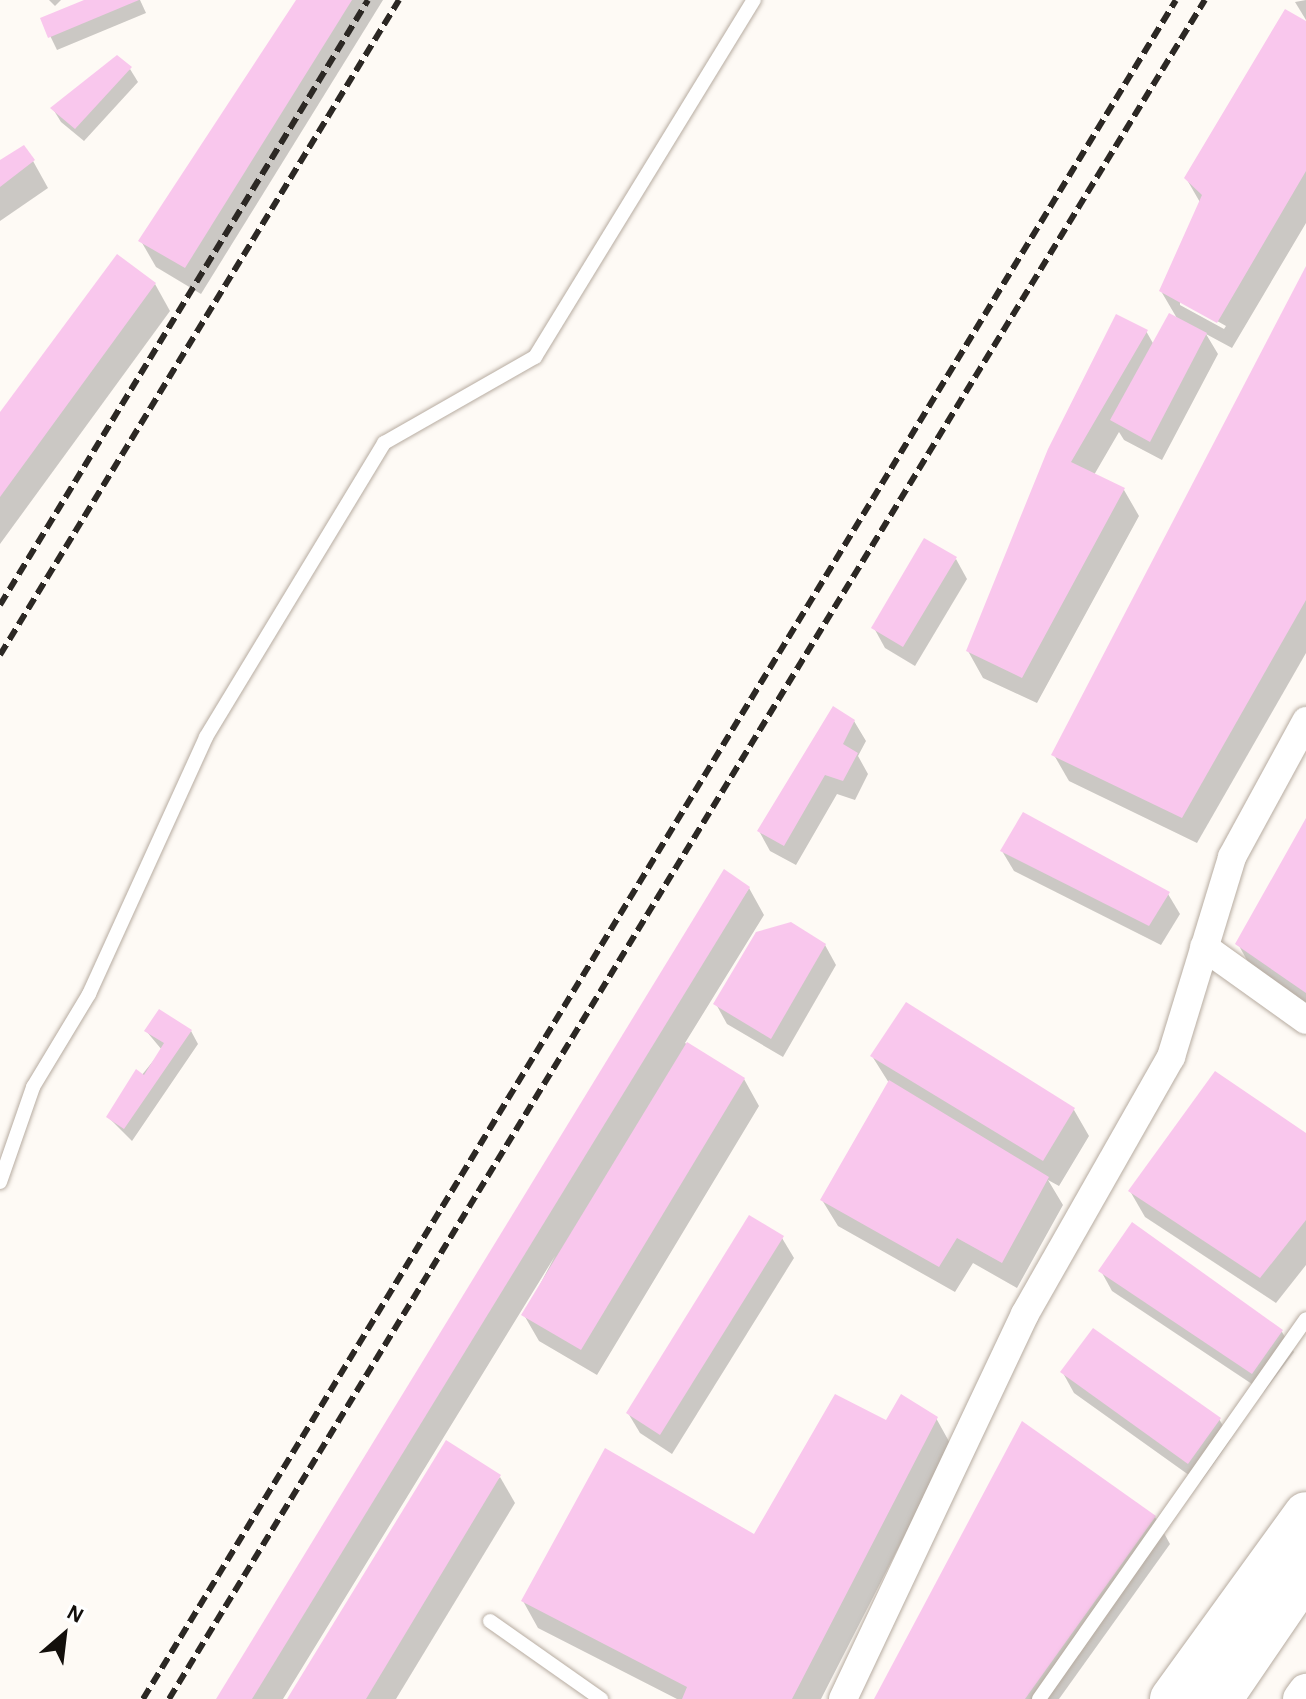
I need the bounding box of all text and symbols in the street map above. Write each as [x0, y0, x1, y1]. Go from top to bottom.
north arrow [24, 1595, 104, 1675]
text: N [63, 1601, 87, 1627]

